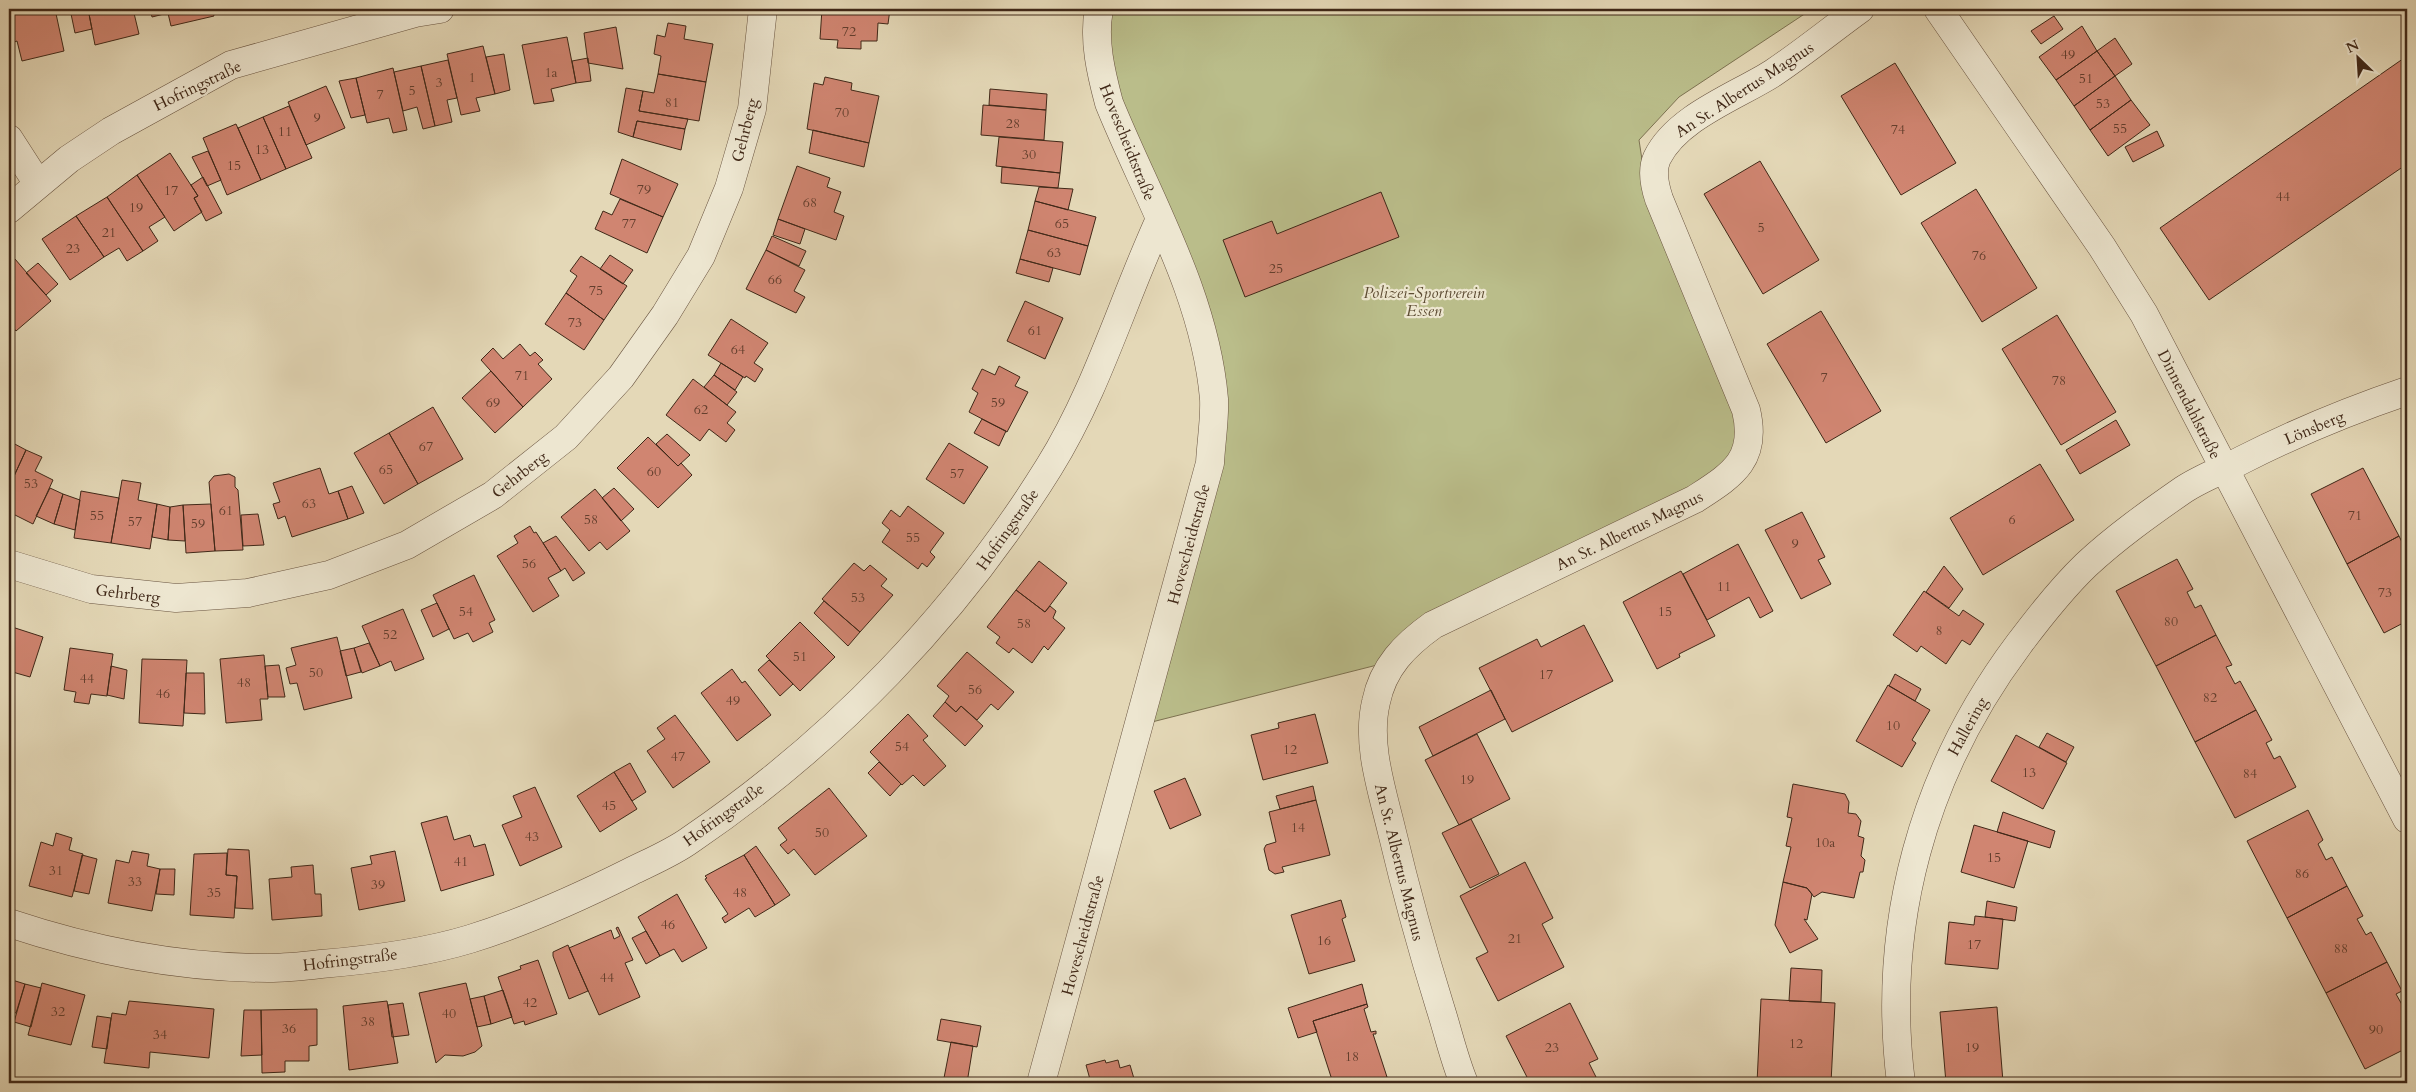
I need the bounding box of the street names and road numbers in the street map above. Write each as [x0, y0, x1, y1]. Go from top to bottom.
street label: An St. Albertus Magnus [1671, 37, 1818, 143]
street label: Hofringstraße [150, 55, 245, 117]
street label: Hovescheidtstraße [1094, 81, 1161, 204]
street label: Gehrberg [726, 96, 764, 165]
street label: Dinnendahlstraße [2152, 346, 2226, 463]
street label: Lönsberg [2281, 405, 2348, 450]
street label: Gehrberg [487, 446, 552, 504]
street label: Hovescheidtstraße [1162, 481, 1216, 607]
street label: Hofringstraße [971, 484, 1044, 575]
street label: An St. Albertus Magnus [1552, 486, 1707, 576]
street label: Gehrberg [94, 579, 162, 609]
street label: Hallering [1943, 693, 1993, 760]
street label: Hofringstraße [679, 778, 769, 852]
street label: An St. Albertus Magnus [1369, 781, 1429, 943]
street label: Hovescheidtstraße [1056, 872, 1110, 998]
street label: Hofringstraße [302, 943, 399, 977]

